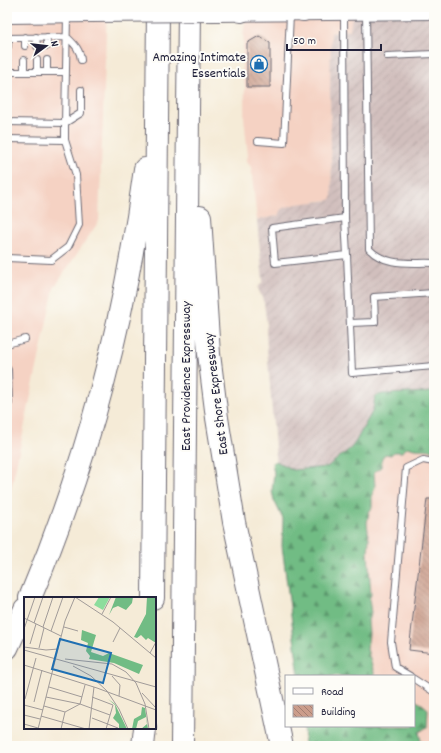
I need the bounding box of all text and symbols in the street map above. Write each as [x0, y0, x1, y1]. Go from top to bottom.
north arrow [26, 26, 66, 66]
scale bar [287, 26, 381, 52]
text: 50 m [293, 33, 316, 50]
text: N [45, 39, 62, 49]
place label: Amazing Intimate Essentials [152, 48, 246, 84]
shop icon: Amazing Intimate Essentials [249, 54, 269, 74]
street label: East Providence Expressway [177, 301, 197, 451]
street label: East Shore Expressway [200, 331, 234, 456]
inset map [24, 597, 156, 729]
legend [285, 675, 415, 727]
text: Road [321, 684, 343, 701]
text: Building [321, 704, 356, 721]

